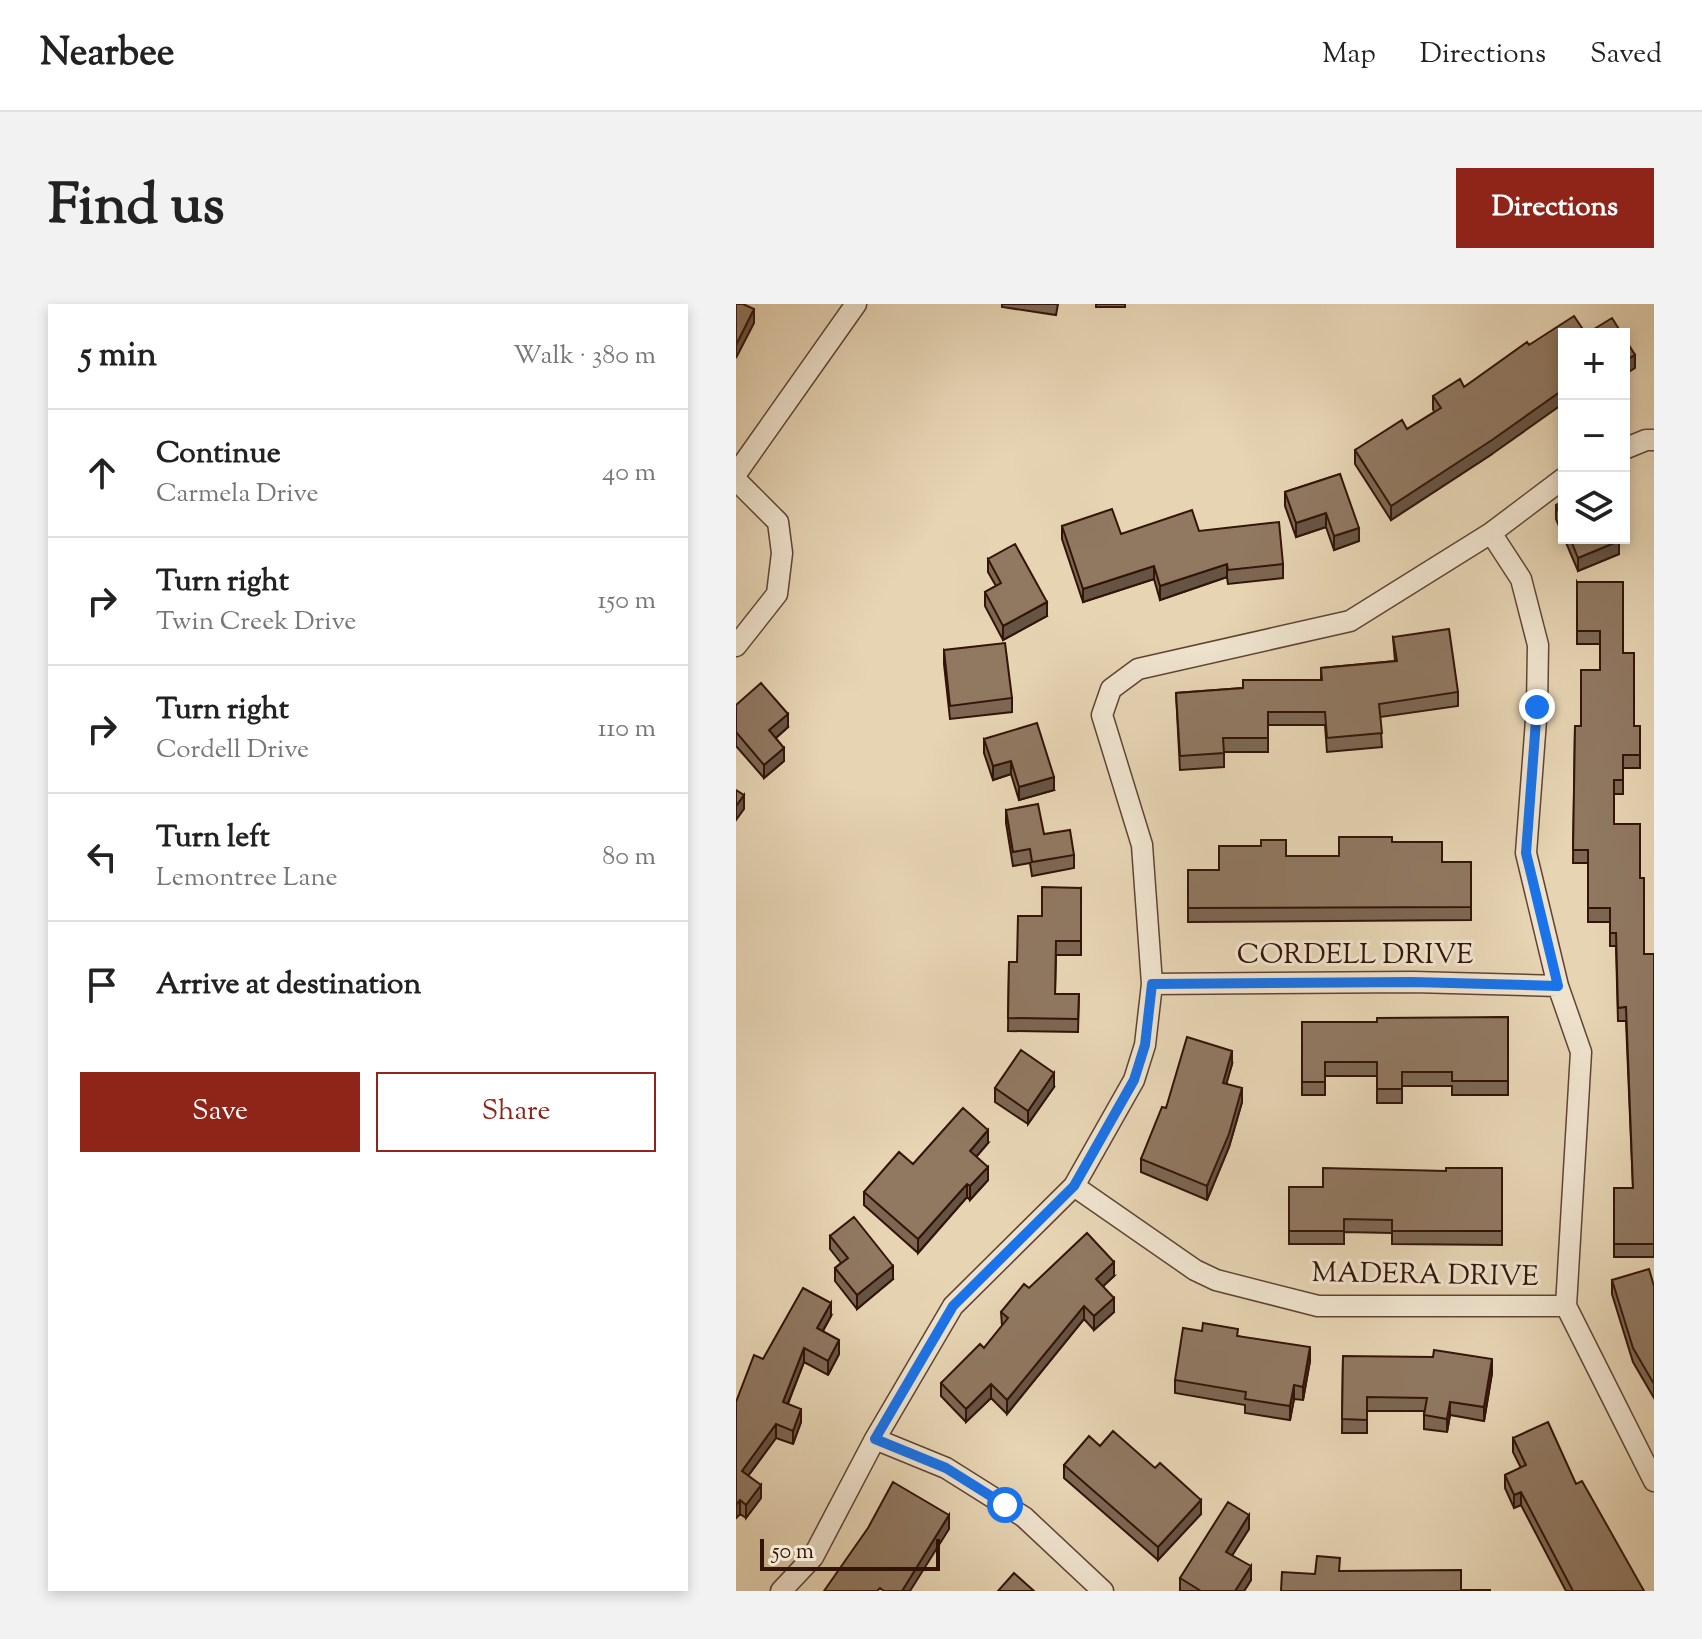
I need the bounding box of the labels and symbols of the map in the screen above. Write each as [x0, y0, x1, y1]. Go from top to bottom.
route end [1519, 689, 1555, 725]
street label: CORDELL DRIVE [1237, 936, 1473, 976]
street label: MADERA DRIVE [1311, 1254, 1539, 1298]
route start [987, 1487, 1023, 1523]
scale bar [760, 1535, 940, 1571]

